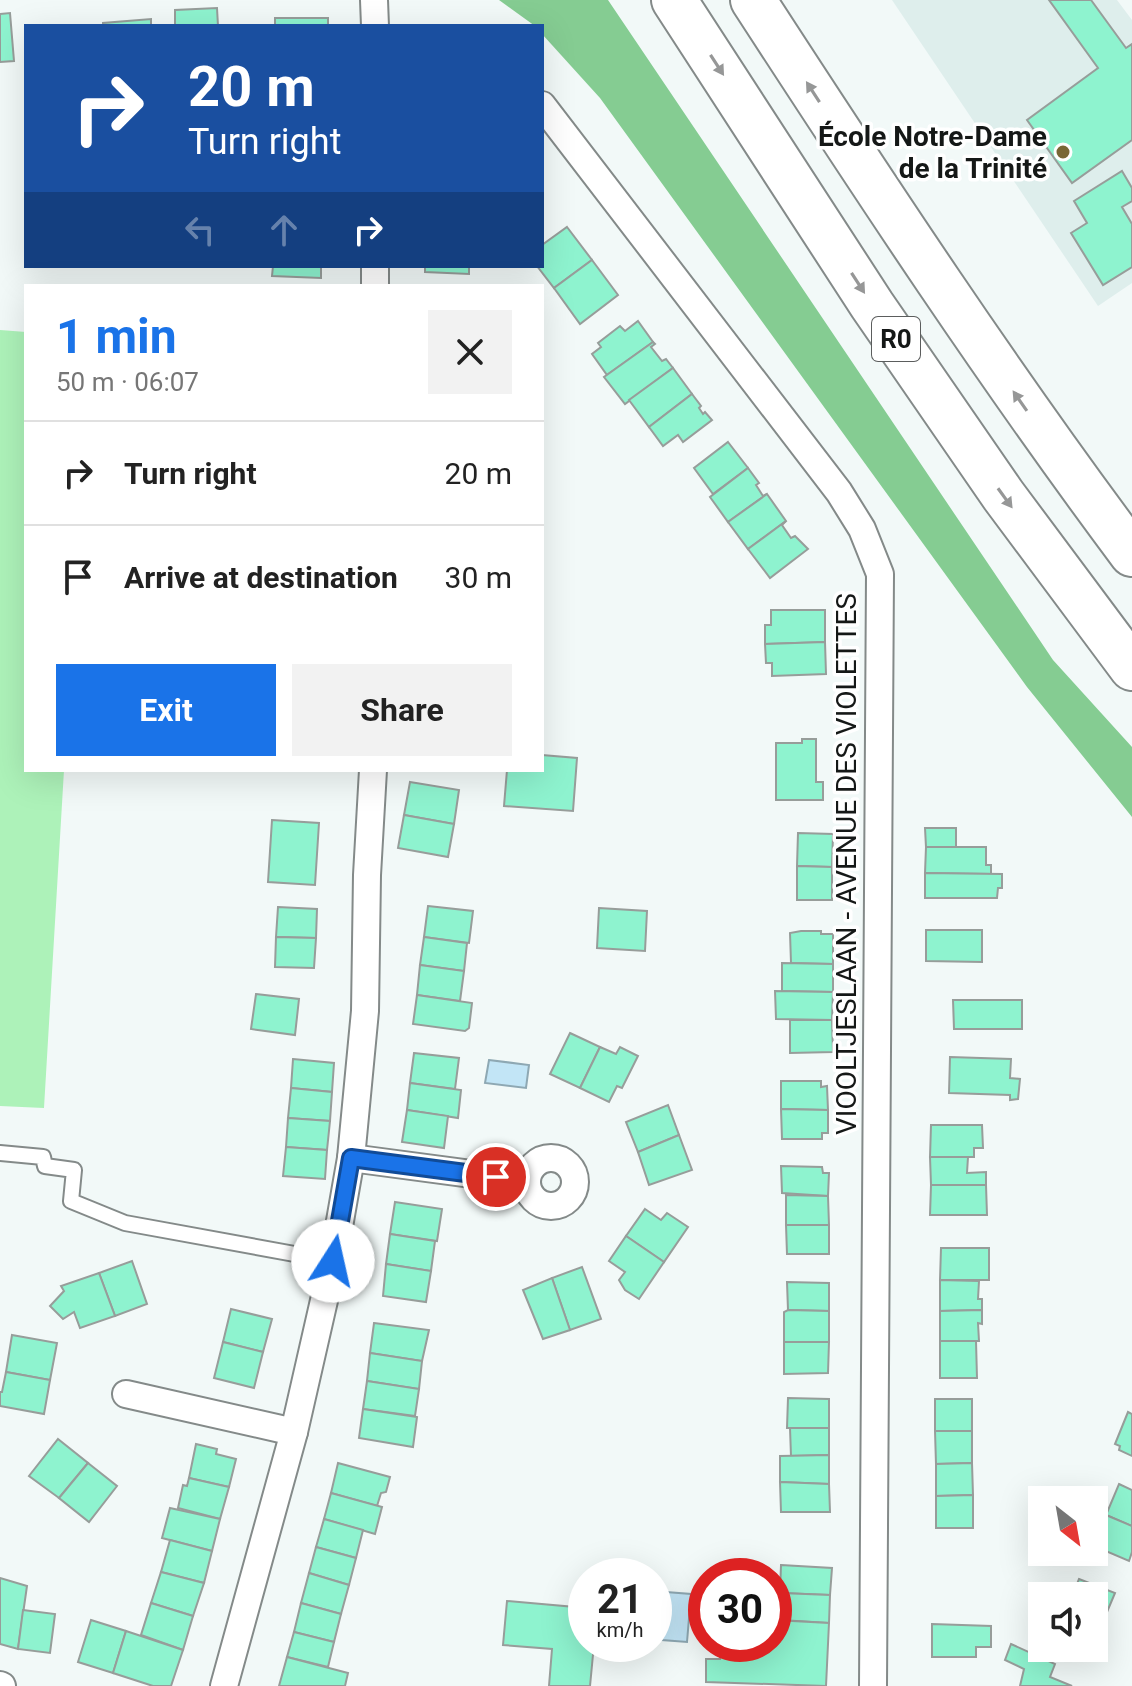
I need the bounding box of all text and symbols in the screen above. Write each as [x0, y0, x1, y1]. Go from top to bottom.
text: 20 m [188, 54, 315, 120]
one-way arrow [709, 55, 724, 76]
icon: right [56, 56, 160, 160]
one-way arrow [806, 81, 821, 103]
place label: École Notre-Dame de la Trinité [818, 120, 1047, 185]
text: Turn right [188, 121, 341, 163]
marker: École Notre-Dame de la Trinité [1054, 143, 1072, 161]
icon: left [178, 208, 222, 252]
icon: ahead [262, 208, 306, 252]
icon: right [346, 208, 390, 252]
one-way arrow [851, 273, 866, 294]
text: 1 min [56, 308, 177, 365]
button: close [428, 310, 512, 394]
road number: R0 [872, 317, 920, 361]
text: 50 m · 06:07 [56, 367, 199, 397]
one-way arrow [1013, 390, 1028, 411]
icon: right [56, 451, 100, 495]
text: Turn right [124, 456, 257, 491]
text: 20 m [445, 456, 512, 491]
one-way arrow [997, 488, 1012, 509]
icon: arrive [56, 555, 100, 599]
text: Arrive at destination [124, 560, 398, 595]
text: 30 m [445, 560, 512, 595]
street label: VIOOLTJESLAAN - AVENUE DES VIOLETTES [830, 593, 863, 1135]
button: Exit [56, 664, 276, 756]
button: Share [292, 664, 512, 756]
pin [462, 1143, 530, 1211]
icon: arrive [474, 1155, 518, 1199]
position arrow [291, 1219, 375, 1303]
north arrow [1028, 1486, 1108, 1566]
map controls [1028, 1486, 1108, 1662]
speed limit sign: 30 [688, 1558, 792, 1662]
text: 21 [597, 1576, 643, 1623]
button: sound [1028, 1582, 1108, 1662]
text: km/h [597, 1618, 643, 1642]

